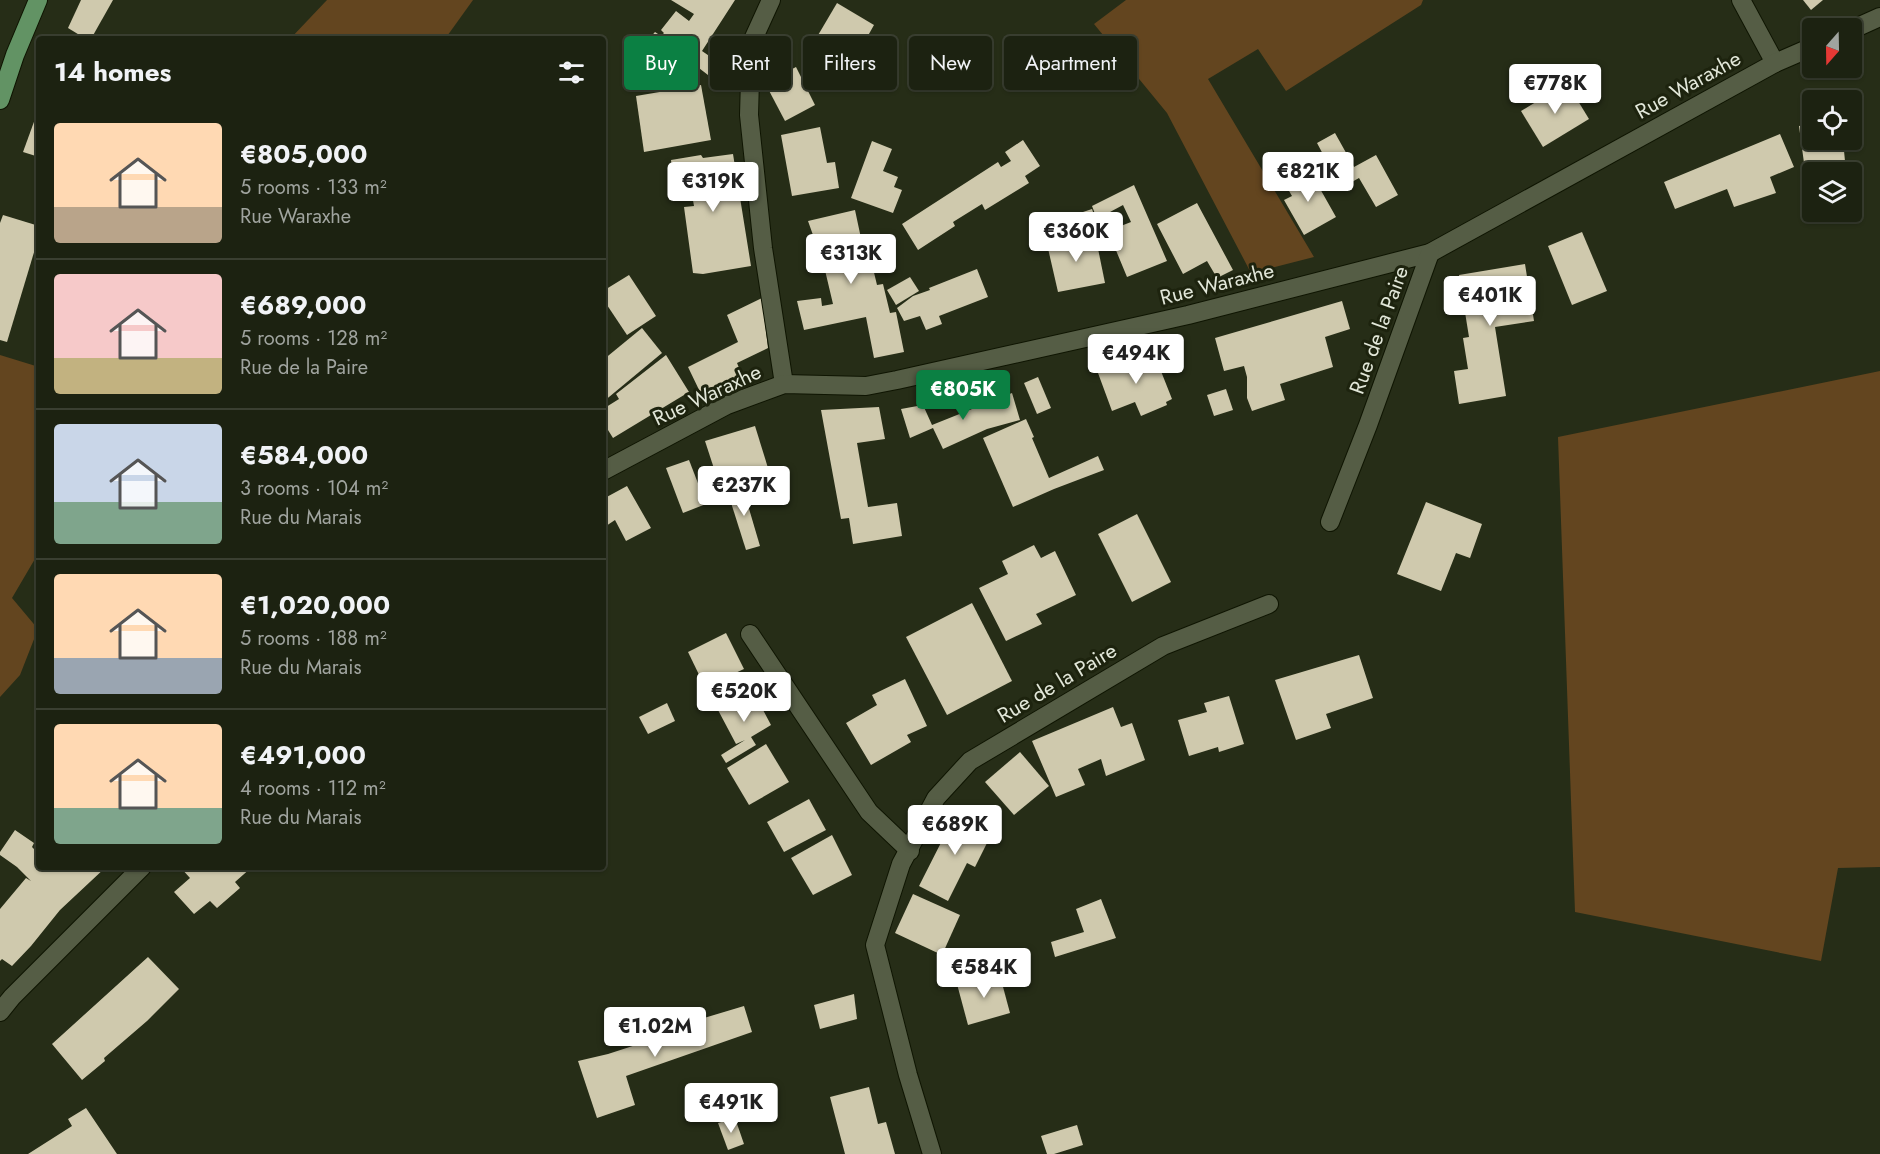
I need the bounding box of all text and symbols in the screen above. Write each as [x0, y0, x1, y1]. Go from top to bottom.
north arrow [1802, 18, 1862, 78]
map controls [1802, 18, 1862, 222]
chip: Buy [624, 36, 698, 90]
chip: Rent [710, 36, 791, 90]
chip: Filters [803, 36, 897, 90]
chip: New [909, 36, 992, 90]
chip: Apartment [1004, 36, 1137, 90]
street label: Rue Waraxhe [1630, 44, 1746, 126]
text: 14 homes [54, 53, 171, 91]
icon: filters [555, 56, 588, 89]
pin: €778K [1513, 64, 1597, 115]
text: €778K [1523, 69, 1587, 98]
button: locate [1802, 90, 1862, 150]
text: €805,000 [240, 135, 367, 173]
icon: home [102, 147, 174, 219]
pin: €821K [1266, 152, 1350, 203]
text: €821K [1277, 157, 1339, 186]
pin: €319K [671, 162, 755, 213]
button: layers [1802, 162, 1862, 222]
text: €319K [681, 167, 745, 196]
text: 5 rooms · 133 m² [240, 173, 387, 202]
text: Rue Waraxhe [240, 202, 351, 231]
pin: €360K [1034, 212, 1118, 263]
text: €360K [1043, 217, 1109, 246]
pin: €313K [809, 234, 893, 285]
text: €313K [820, 239, 882, 268]
street label: Rue Waraxhe [1157, 255, 1277, 313]
street label: Rue de la Paire [1342, 262, 1416, 398]
pin: €401K [1448, 276, 1532, 327]
text: €401K [1458, 281, 1522, 310]
text: €689,000 [240, 286, 366, 324]
icon: home [102, 298, 174, 370]
text: 5 rooms · 128 m² [240, 324, 387, 353]
pin: €494K [1094, 334, 1178, 385]
text: €494K [1102, 339, 1170, 368]
text: Rue de la Paire [240, 353, 368, 382]
street label: Rue Waraxhe [648, 357, 766, 433]
pin: €805K [921, 370, 1005, 421]
text: €805K [930, 375, 996, 404]
text: €584,000 [240, 436, 368, 474]
icon: home [102, 448, 174, 520]
pin: €237K [702, 466, 786, 517]
text: €237K [712, 471, 776, 500]
text: 3 rooms · 104 m² [240, 474, 388, 503]
text: Rue du Marais [240, 503, 361, 532]
text: €1,020,000 [240, 586, 390, 624]
icon: home [102, 598, 174, 670]
text: 5 rooms · 188 m² [240, 624, 387, 653]
street label: Rue de la Paire [992, 635, 1122, 730]
text: Rue du Marais [240, 653, 361, 682]
pin: €520K [702, 672, 786, 723]
text: €520K [711, 677, 777, 706]
text: €491,000 [240, 736, 366, 774]
icon: home [102, 748, 174, 820]
text: 4 rooms · 112 m² [240, 774, 386, 803]
text: Rue du Marais [240, 803, 361, 832]
pin: €689K [913, 805, 997, 856]
text: €689K [922, 810, 988, 839]
pin: €584K [942, 948, 1026, 999]
text: €584K [951, 953, 1017, 982]
pin: €1.02M [606, 1007, 704, 1058]
text: €1.02M [618, 1012, 692, 1041]
pin: €491K [689, 1083, 773, 1134]
text: €491K [699, 1088, 763, 1117]

